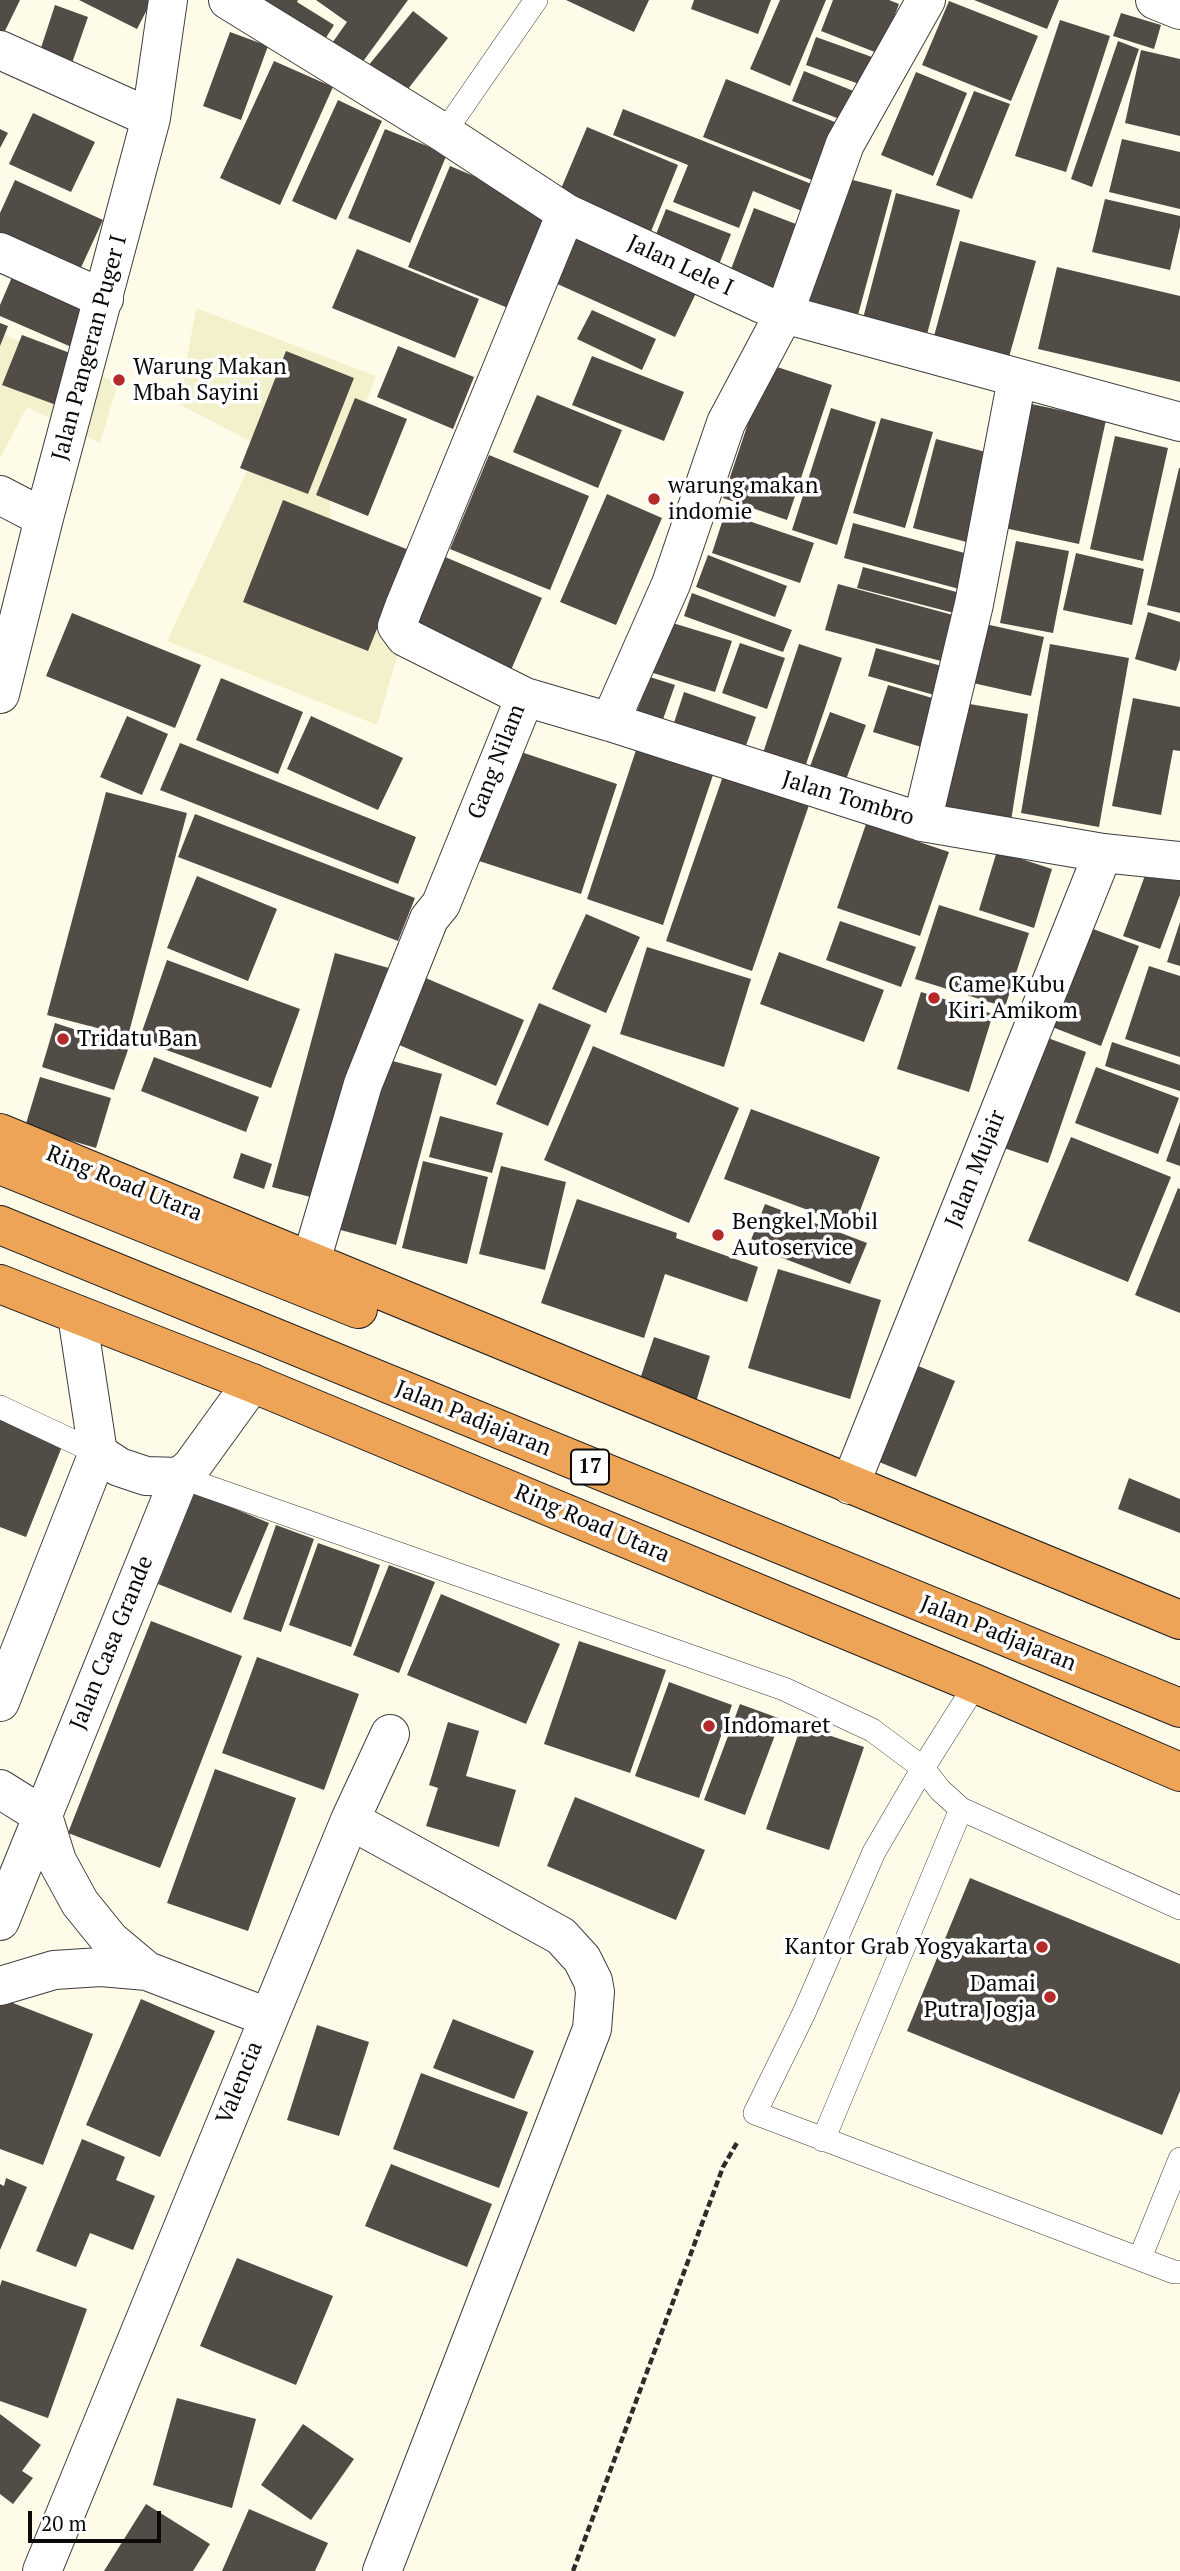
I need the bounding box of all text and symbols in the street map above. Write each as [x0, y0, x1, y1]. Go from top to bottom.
street label: Jalan Lele I [623, 229, 737, 303]
street label: Jalan Pangeran Puger I [47, 232, 133, 464]
place label: Warung Makan Mbah Sayini [133, 353, 287, 407]
marker: Warung Makan Mbah Sayini [111, 372, 127, 388]
place label: warung makan indomie [668, 472, 818, 526]
marker: warung makan indomie [646, 491, 662, 507]
street label: Gang Nilam [462, 701, 532, 823]
street label: Jalan Tombro [779, 766, 917, 832]
place label: Came Kubu Kiri Amikom [948, 971, 1078, 1025]
marker: Came Kubu Kiri Amikom [926, 990, 942, 1006]
place label: Tridatu Ban [77, 1025, 197, 1053]
marker: Tridatu Ban [55, 1031, 71, 1047]
street label: Jalan Mujair [940, 1106, 1012, 1232]
street label: Ring Road Utara [42, 1140, 206, 1228]
place label: Bengkel Mobil Autoservice [732, 1208, 878, 1262]
marker: Bengkel Mobil Autoservice [710, 1227, 726, 1243]
street label: Jalan Padjajaran [391, 1375, 555, 1463]
road number: 17 [571, 1450, 609, 1484]
street label: Ring Road Utara [510, 1479, 674, 1569]
street label: Jalan Casa Grande [65, 1552, 159, 1734]
street label: Jalan Padjajaran [916, 1590, 1080, 1678]
place label: Indomaret [723, 1712, 831, 1740]
marker: Indomaret [701, 1718, 717, 1734]
place label: Kantor Grab Yogyakarta [785, 1933, 1028, 1961]
marker: Kantor Grab Yogyakarta [1034, 1939, 1050, 1955]
place label: Damai Putra Jogja [924, 1970, 1036, 2024]
marker: Damai Putra Jogja [1042, 1989, 1058, 2005]
street label: Valencia [211, 2038, 269, 2128]
scale bar [32, 2498, 164, 2542]
text: 20 m [41, 2509, 87, 2537]

